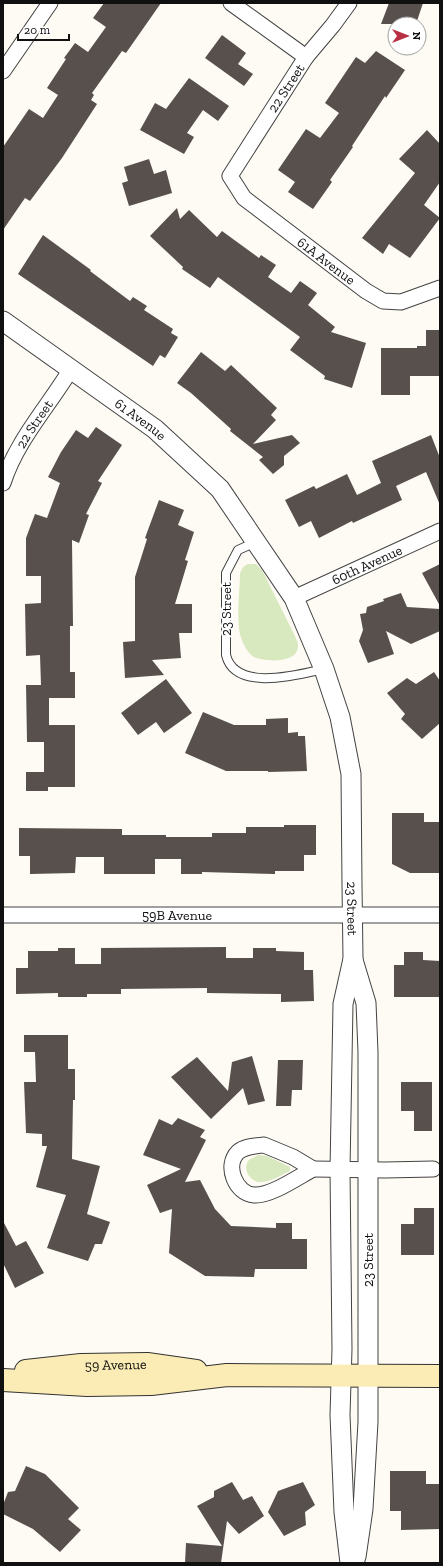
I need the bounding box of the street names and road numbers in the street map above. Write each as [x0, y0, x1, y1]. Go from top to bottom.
street label: 22 Street [264, 60, 309, 116]
street label: 61A Avenue [294, 234, 359, 289]
street label: 61 Avenue [111, 395, 170, 444]
street label: 22 Street [12, 396, 57, 451]
street label: 60th Avenue [329, 541, 405, 589]
street label: 23 Street [218, 581, 235, 636]
street label: 23 Street [343, 881, 361, 937]
street label: 59B Avenue [142, 907, 213, 924]
street label: 23 Street [360, 1232, 377, 1287]
street label: 59 Avenue [85, 1356, 147, 1374]

